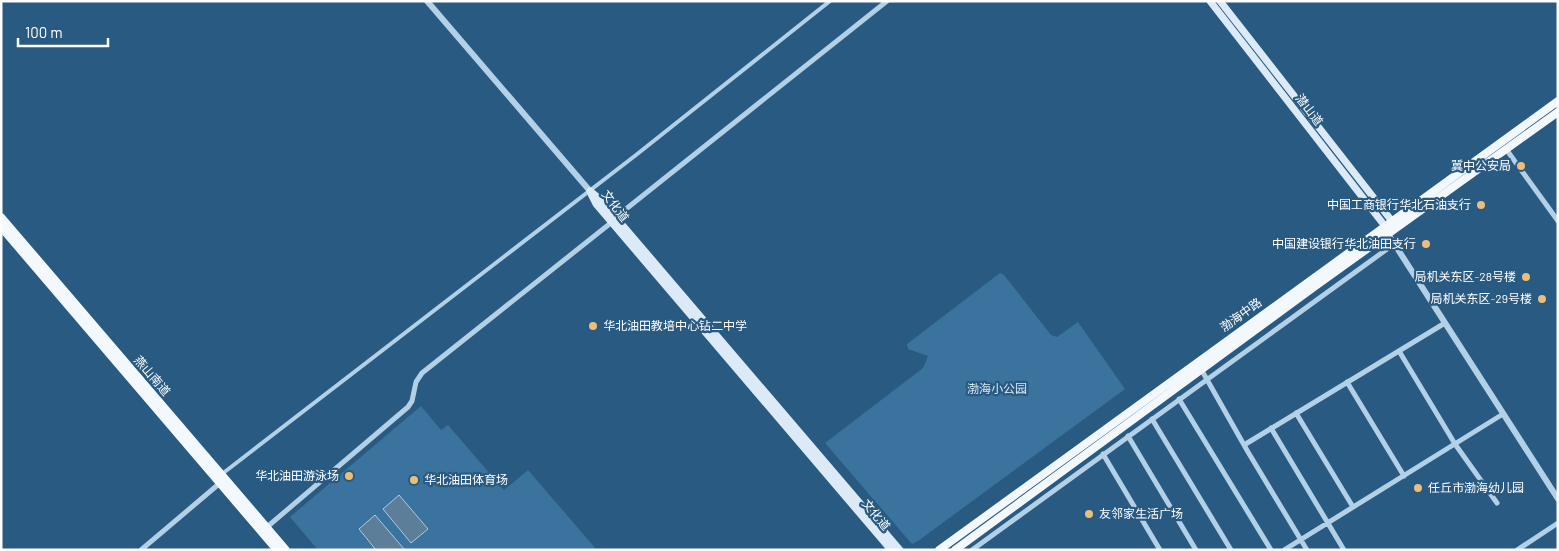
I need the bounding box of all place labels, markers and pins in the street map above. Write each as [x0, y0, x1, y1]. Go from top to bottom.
place label: 冀中公安局 [1451, 158, 1511, 172]
marker: 冀中公安局 [1515, 160, 1527, 172]
place label: 中国工商银行华北石油支行 [1327, 197, 1471, 211]
marker: 中国工商银行华北石油支行 [1475, 199, 1487, 211]
place label: 中国建设银行华北油田支行 [1272, 236, 1416, 250]
marker: 中国建设银行华北油田支行 [1420, 238, 1432, 250]
place label: 局机关东区-28号楼 [1415, 269, 1516, 283]
marker: 局机关东区-28号楼 [1520, 271, 1532, 283]
place label: 局机关东区-29号楼 [1431, 291, 1532, 305]
marker: 局机关东区-29号楼 [1536, 293, 1548, 305]
place label: 华北油田教培中心钻二中学 [603, 318, 747, 332]
marker: 华北油田教培中心钻二中学 [587, 320, 599, 332]
place label: 华北油田游泳场 [255, 468, 339, 482]
marker: 华北油田游泳场 [343, 470, 355, 482]
place label: 华北油田体育场 [424, 472, 508, 486]
marker: 华北油田体育场 [408, 474, 420, 486]
place label: 任丘市渤海幼儿园 [1428, 480, 1524, 494]
marker: 任丘市渤海幼儿园 [1412, 482, 1424, 494]
place label: 友邻家生活广场 [1099, 506, 1183, 520]
marker: 友邻家生活广场 [1083, 508, 1095, 520]

